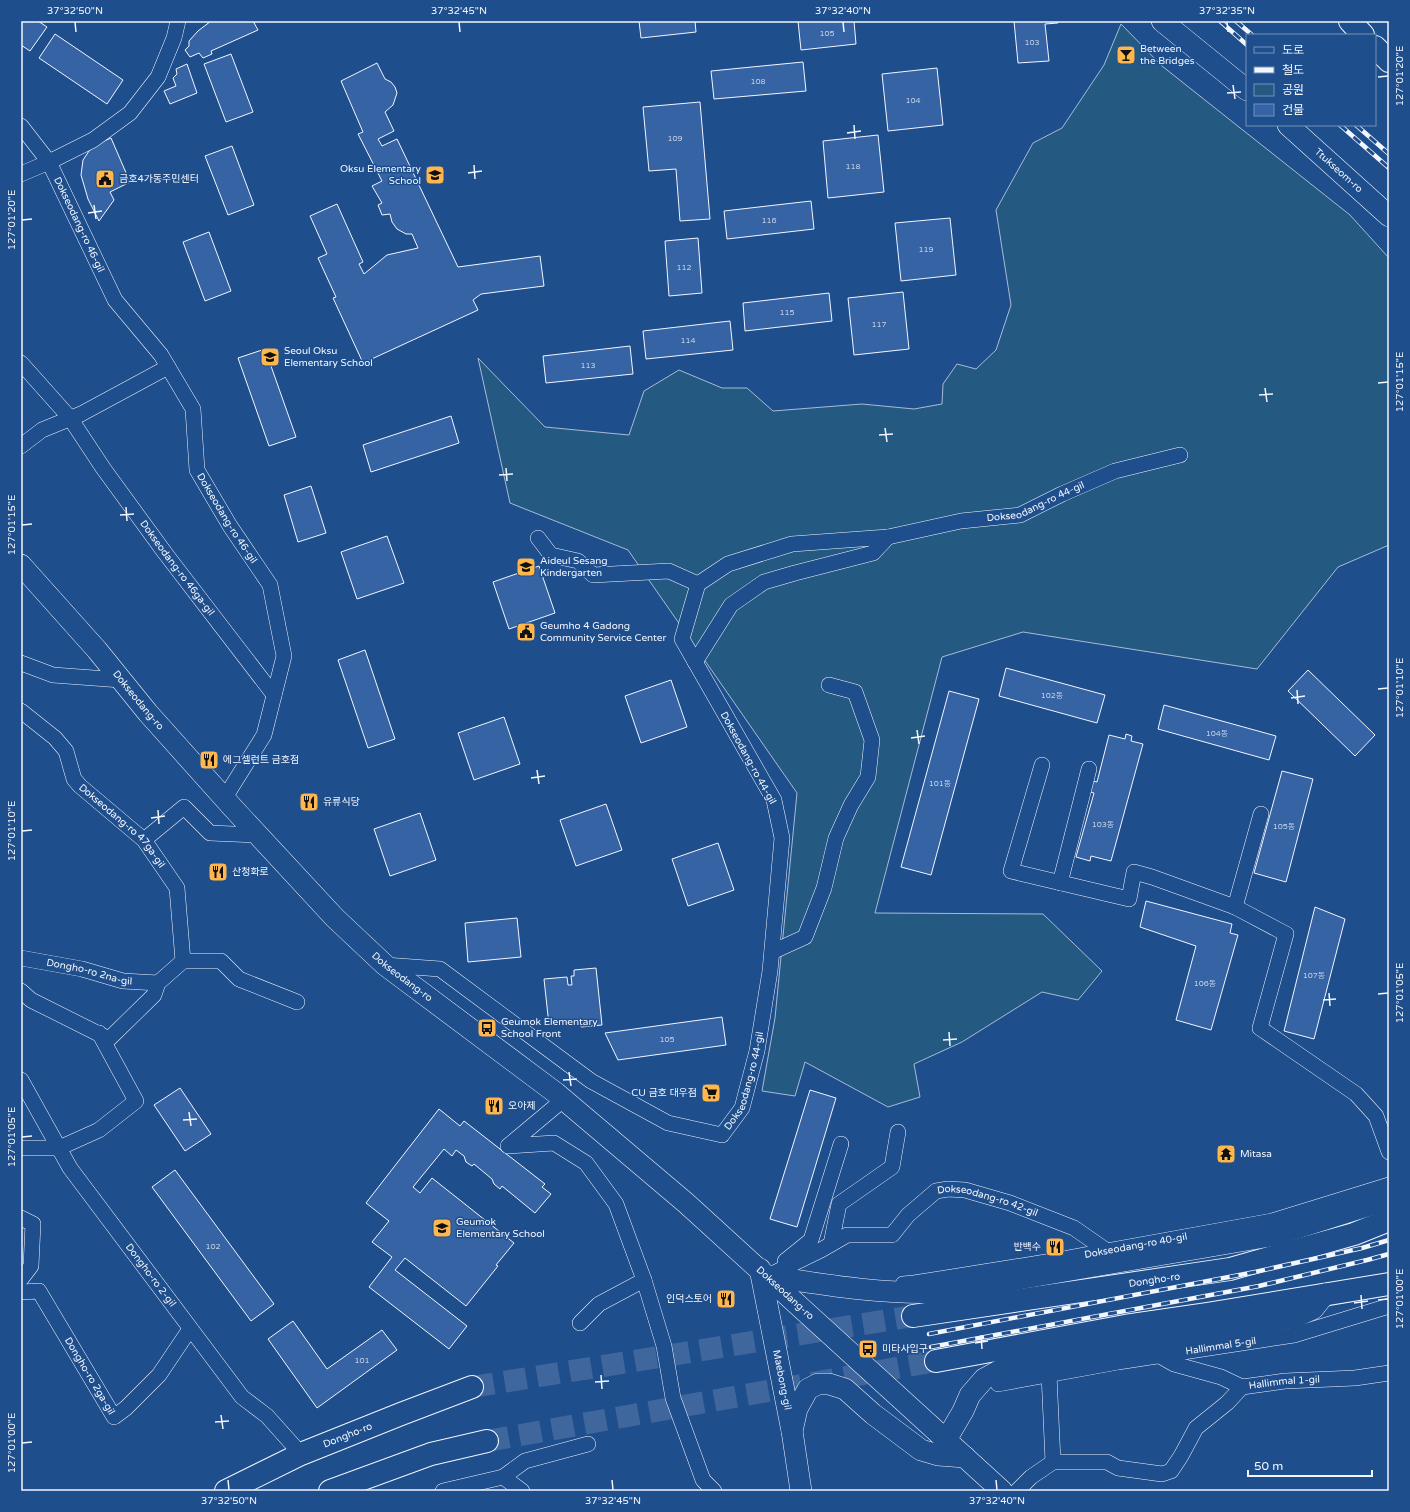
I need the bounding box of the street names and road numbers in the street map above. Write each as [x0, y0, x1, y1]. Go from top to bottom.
street label: Ttukseom-ro [1312, 146, 1365, 195]
street label: Dokseodang-ro 46-gil [51, 175, 107, 274]
street label: Dokseodang-ro 46-gil [194, 471, 260, 566]
street label: Dokseodang-ro 44-gil [986, 479, 1086, 524]
street label: Dokseodang-ro 46ga-gil [137, 518, 217, 618]
street label: Dokseodang-ro [110, 668, 166, 732]
street label: Dokseodang-ro 44-gil [718, 710, 778, 806]
street label: Dokseodang-ro 47ga-gil [76, 782, 167, 870]
street label: Dokseodang-ro [369, 950, 435, 1004]
street label: Dongho-ro 2na-gil [46, 957, 133, 988]
street label: Dokseodang-ro 44-gil [722, 1031, 766, 1132]
street label: Dokseodang-ro 42-gil [936, 1183, 1040, 1219]
street label: Dokseodang-ro 40-gil [1084, 1231, 1188, 1261]
street label: Dongho-ro 2-gil [123, 1241, 178, 1309]
street label: Dokseodang-ro [754, 1264, 816, 1322]
street label: Dongho-ro [1128, 1270, 1181, 1290]
street label: Dongho-ro 2ga-gil [62, 1335, 117, 1417]
street label: Hallimmal 5-gil [1185, 1335, 1257, 1358]
street label: Maebong-gil [770, 1349, 794, 1411]
street label: Hallimmal 1-gil [1248, 1374, 1320, 1392]
street label: Dongho-ro [321, 1420, 374, 1450]

